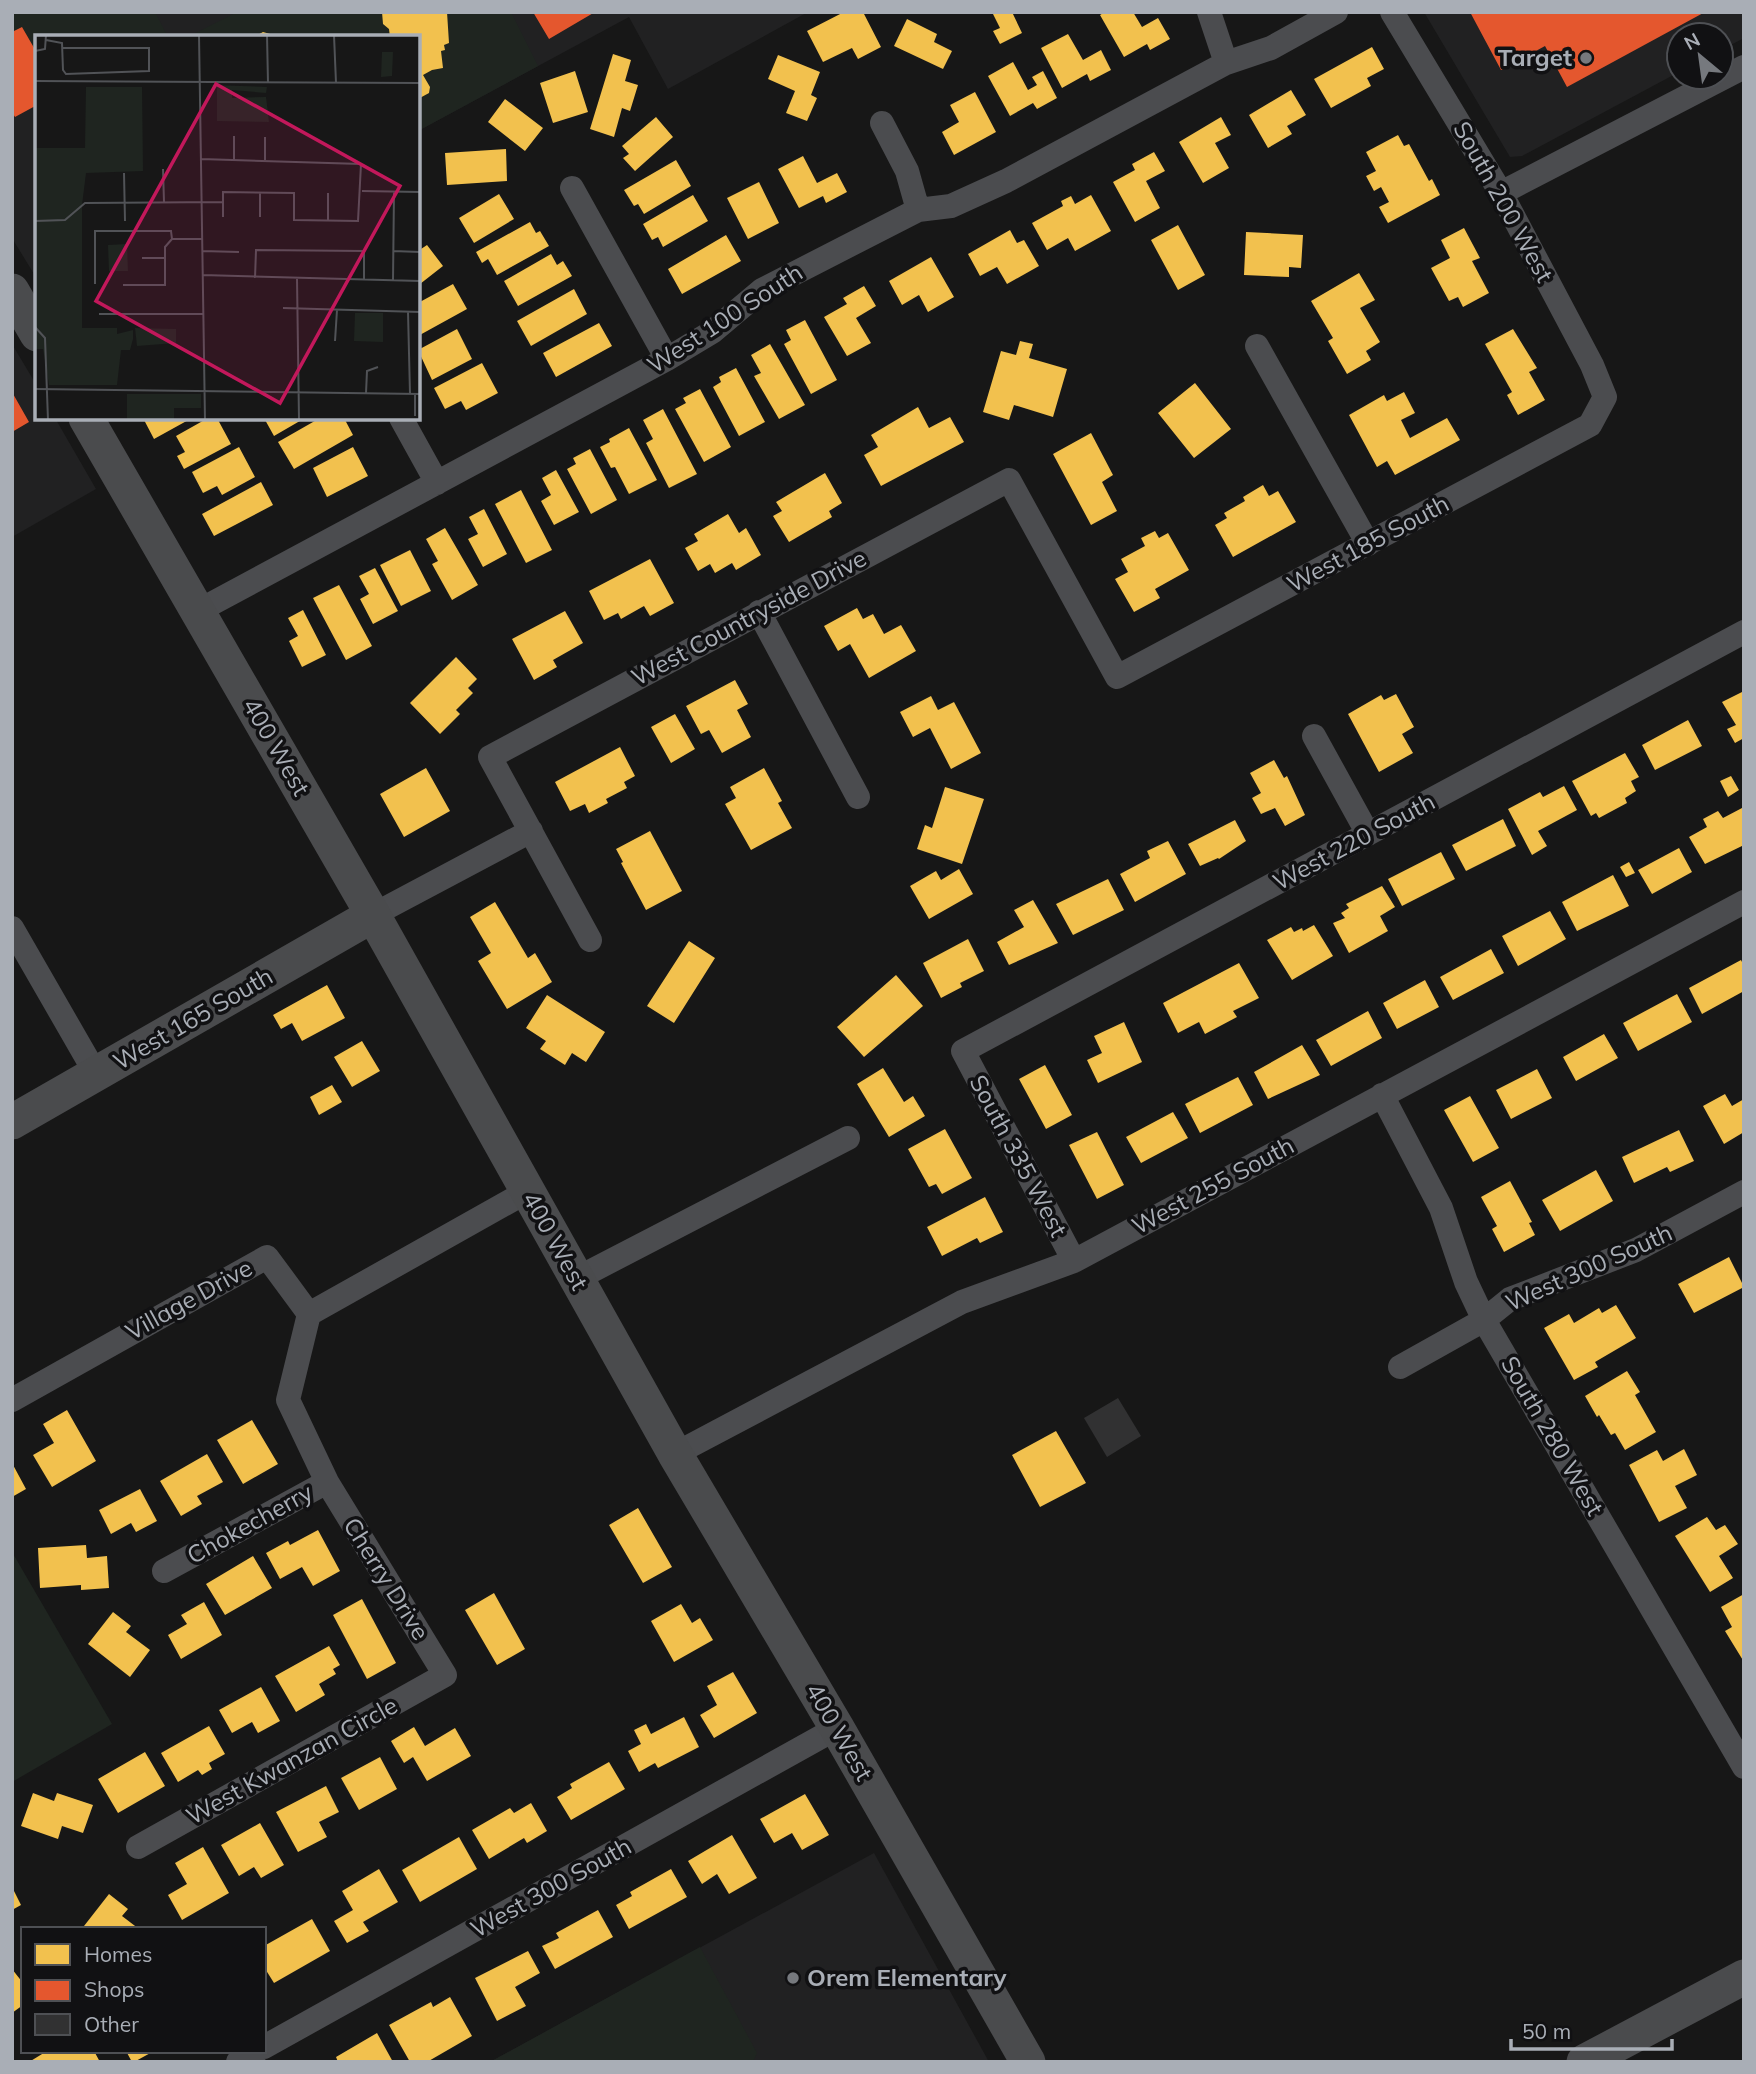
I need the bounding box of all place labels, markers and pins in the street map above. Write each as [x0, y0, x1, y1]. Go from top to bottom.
place label: Target [1498, 42, 1572, 72]
marker: Target [1578, 50, 1594, 66]
place label: Orem Elementary [807, 1962, 1007, 1992]
marker: Orem Elementary [785, 1970, 801, 1986]

